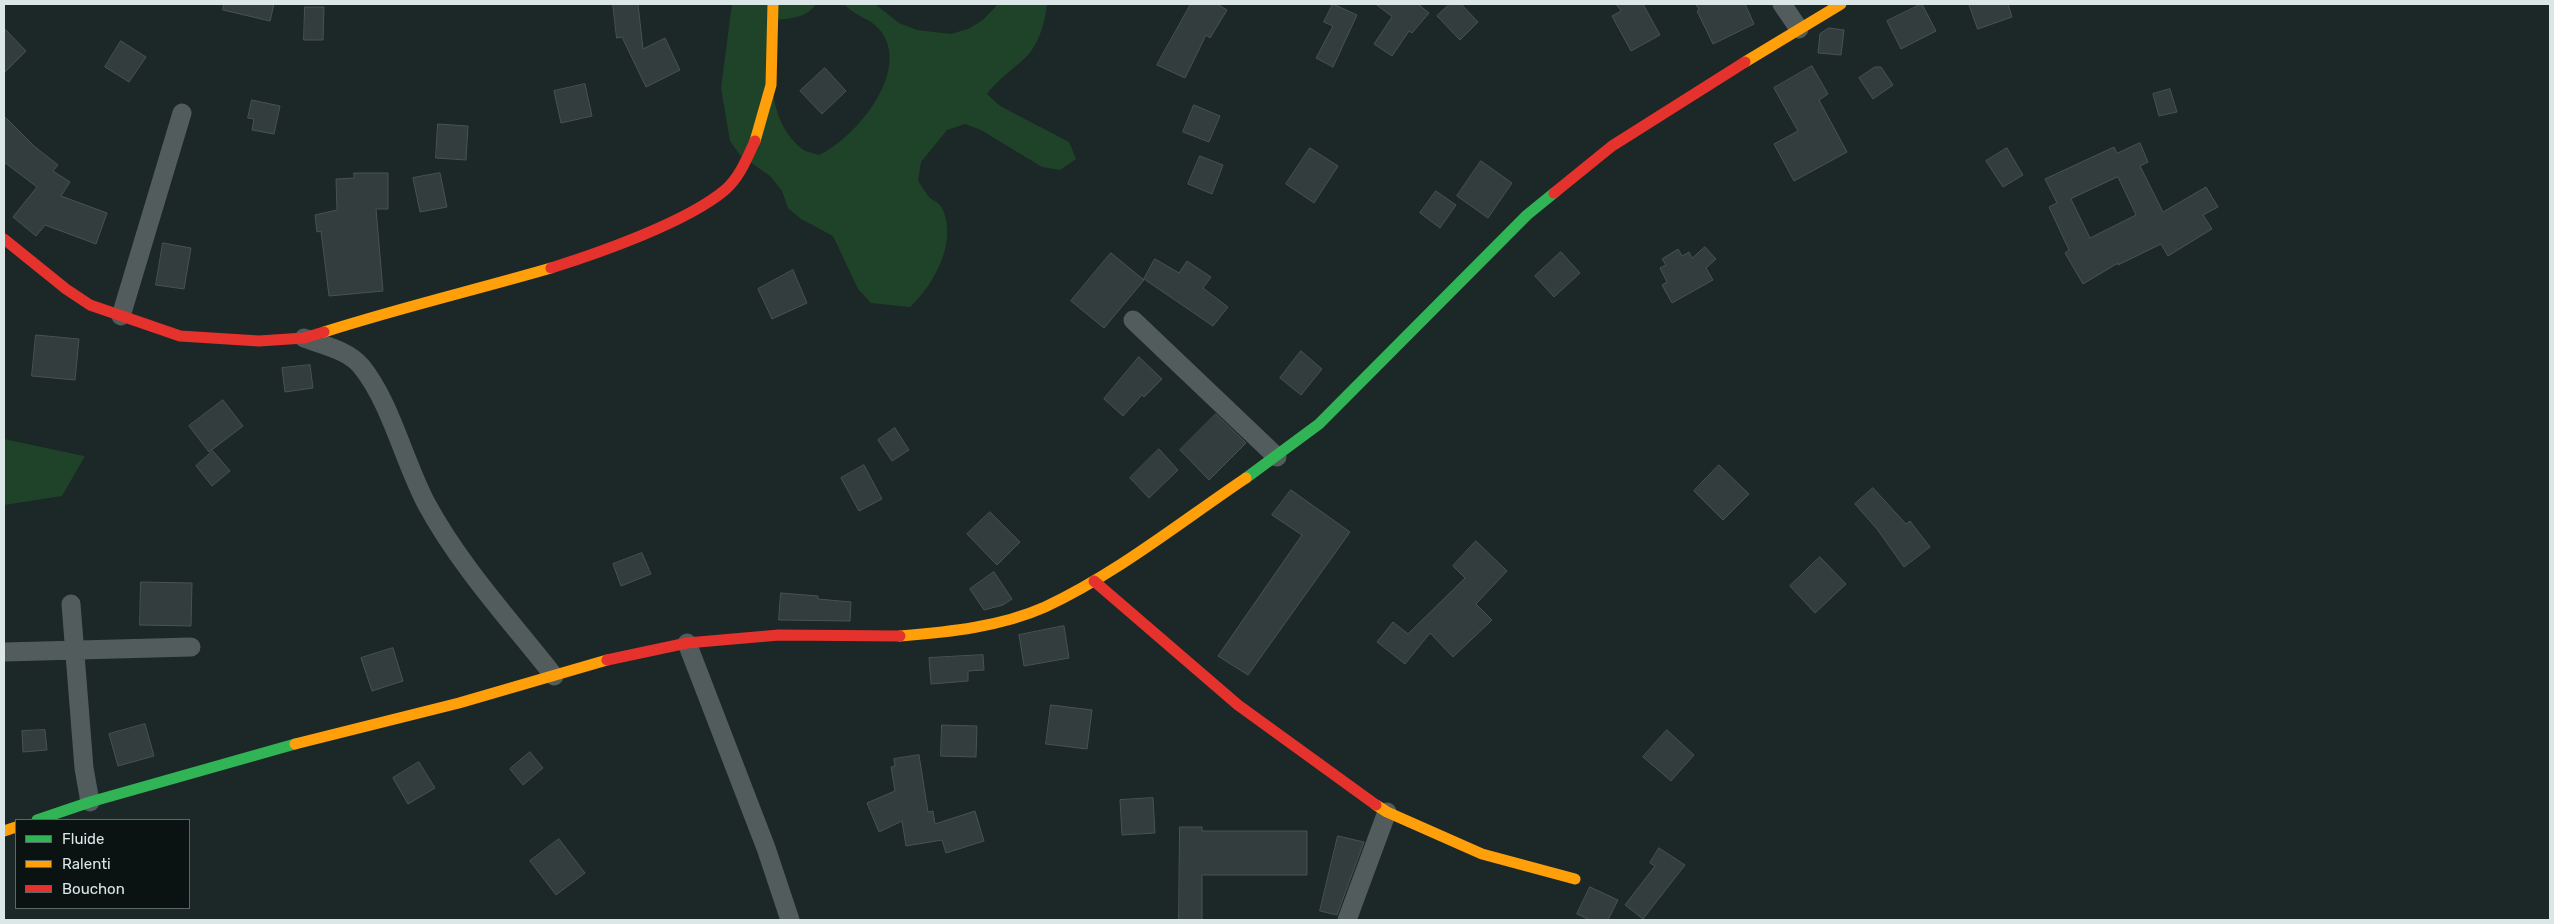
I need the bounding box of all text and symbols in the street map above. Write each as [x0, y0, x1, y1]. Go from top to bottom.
legend [15, 819, 190, 909]
text: Fluide [62, 830, 104, 848]
text: Ralenti [62, 855, 111, 873]
text: Bouchon [62, 880, 125, 898]

